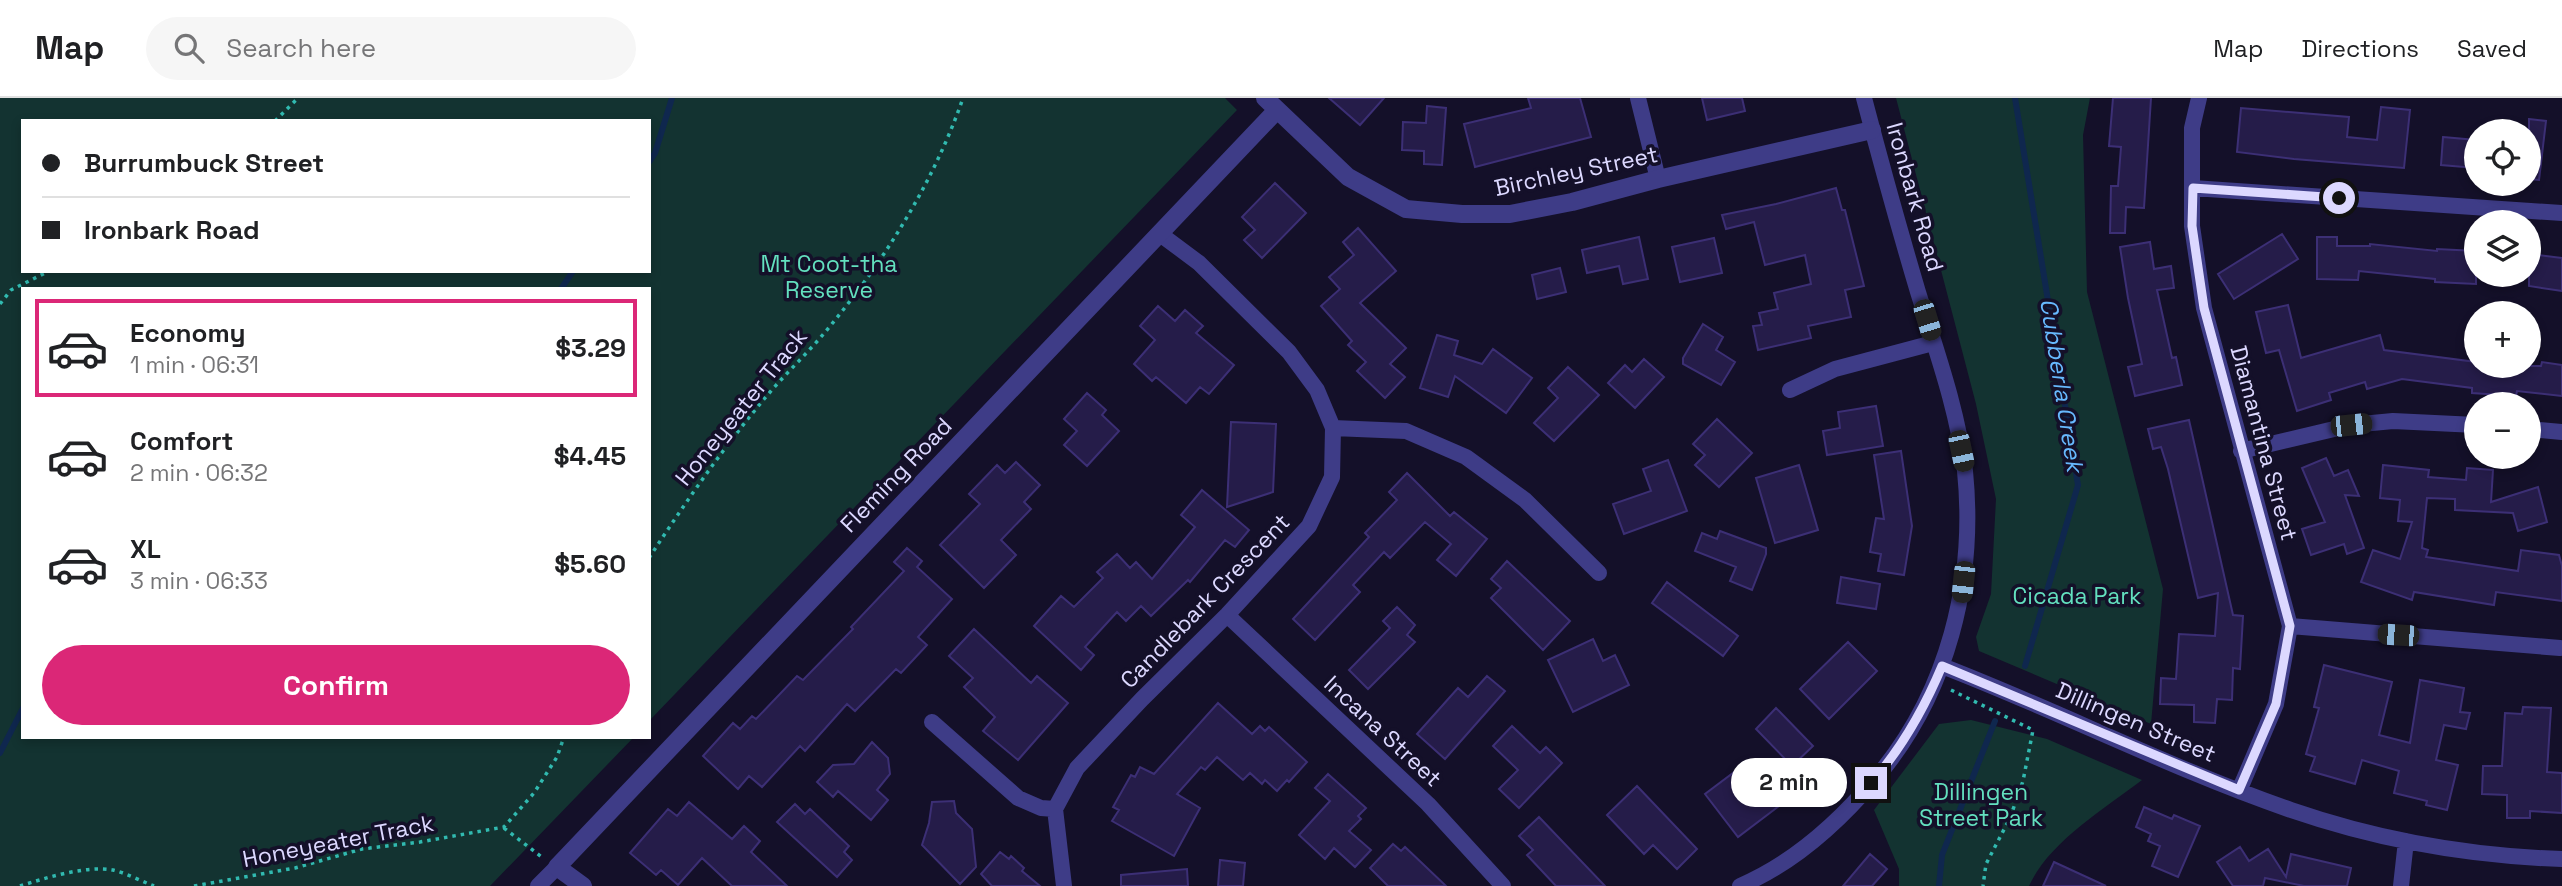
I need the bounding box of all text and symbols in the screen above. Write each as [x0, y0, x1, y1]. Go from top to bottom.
search box [146, 17, 636, 80]
text: Map [35, 27, 104, 69]
icon: search [170, 29, 208, 67]
text: Search here [226, 31, 376, 65]
text: Map [2213, 33, 2263, 64]
text: Directions [2301, 33, 2419, 64]
text: Saved [2457, 33, 2527, 64]
street label: Ironbark Road [1879, 119, 1951, 275]
map controls [2464, 119, 2541, 469]
button: locate [2464, 119, 2541, 196]
street label: Birchley Street [1491, 139, 1661, 203]
text: Burrumbuck Street [84, 146, 324, 180]
route start [2323, 182, 2355, 214]
button: layers [2464, 210, 2541, 287]
text: Ironbark Road [84, 213, 260, 247]
park label: Mt Coot-tha Reserve [760, 249, 898, 305]
water label: Cubberla Creek [2033, 296, 2092, 477]
car [1911, 297, 1944, 343]
button: + [2464, 301, 2541, 378]
text: Economy [130, 316, 246, 350]
icon: car [46, 317, 109, 380]
street label: Honeyeater Track [668, 322, 814, 492]
text: $3.29 [555, 331, 626, 365]
street label: Diamantina Street [2224, 342, 2304, 544]
text: 1 min · 06:31 [130, 350, 259, 380]
button: − [2464, 392, 2541, 469]
street label: Fleming Road [834, 411, 958, 539]
car [2330, 412, 2373, 438]
text: Comfort [130, 424, 233, 458]
icon: car [46, 425, 109, 488]
car [1947, 428, 1976, 474]
text: $4.45 [554, 439, 626, 473]
text: 2 min · 06:32 [130, 458, 268, 488]
street label: Candlebark Crescent [1114, 507, 1296, 695]
text: XL [130, 532, 161, 566]
icon: car [46, 533, 109, 596]
text: $5.60 [554, 547, 626, 581]
car [1951, 560, 1976, 604]
text: 3 min · 06:33 [130, 566, 268, 596]
park label: Cicada Park [2013, 581, 2141, 611]
car [2377, 623, 2420, 647]
button: Confirm [42, 645, 630, 725]
street label: Incana Street [1318, 669, 1448, 793]
street label: Dillingen Street [2052, 675, 2220, 769]
callout: 2 min [1731, 758, 1846, 808]
text: 2 min [1759, 767, 1819, 797]
route end [1855, 767, 1887, 799]
park label: Dillingen Street Park [1919, 777, 2043, 833]
street label: Honeyeater Track [240, 808, 436, 874]

